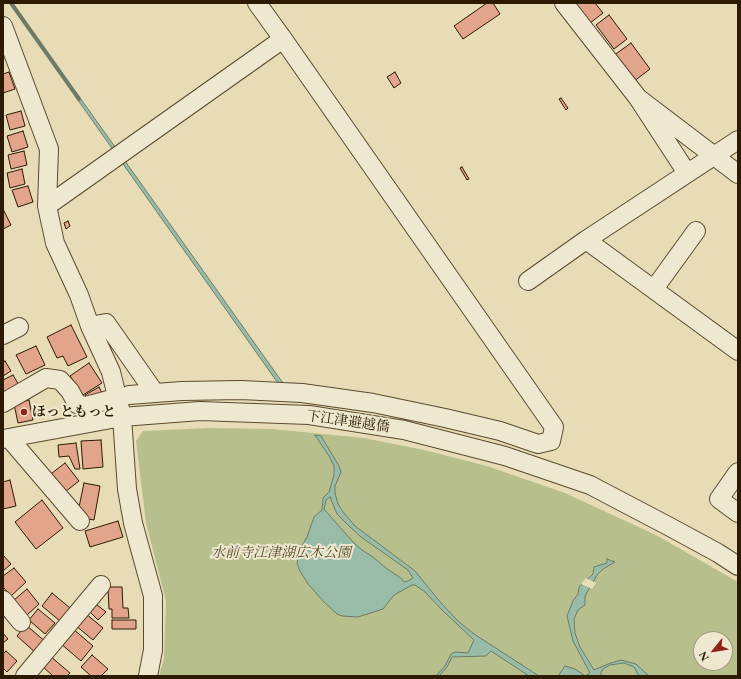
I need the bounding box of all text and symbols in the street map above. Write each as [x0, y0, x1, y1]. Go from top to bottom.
place label: ほっともっと [32, 404, 116, 420]
marker: ほっともっと [19, 407, 29, 417]
street label: 下江津避越僑 [305, 408, 391, 436]
park label: 水前寺江津湖広木公園 [211, 545, 351, 561]
north arrow [693, 631, 733, 671]
text: N [695, 649, 712, 664]

